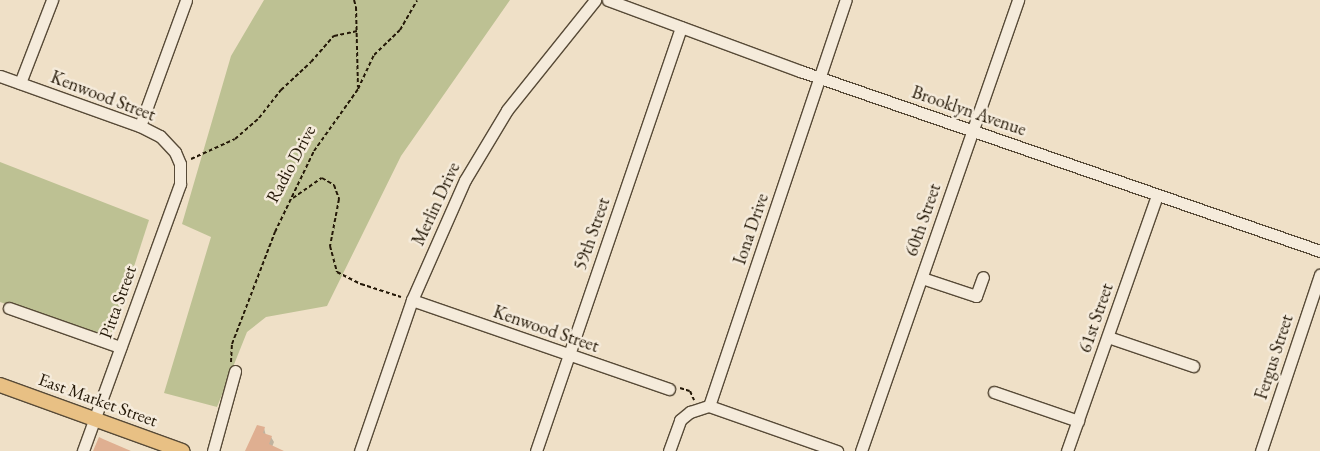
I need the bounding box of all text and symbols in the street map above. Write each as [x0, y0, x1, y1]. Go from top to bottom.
street label: Kenwood Street [48, 66, 158, 126]
street label: Brooklyn Avenue [909, 81, 1029, 141]
street label: Radio Drive [262, 122, 320, 206]
street label: Merlin Drive [407, 159, 465, 249]
street label: 60th Street [901, 181, 945, 259]
street label: Iona Drive [729, 191, 773, 267]
street label: 59th Street [570, 195, 614, 273]
street label: Pitta Street [95, 263, 141, 341]
street label: 61st Street [1074, 280, 1118, 356]
street label: Kenwood Street [490, 301, 602, 357]
street label: Fergus Street [1250, 312, 1298, 402]
street label: East Market Street [35, 368, 161, 432]

